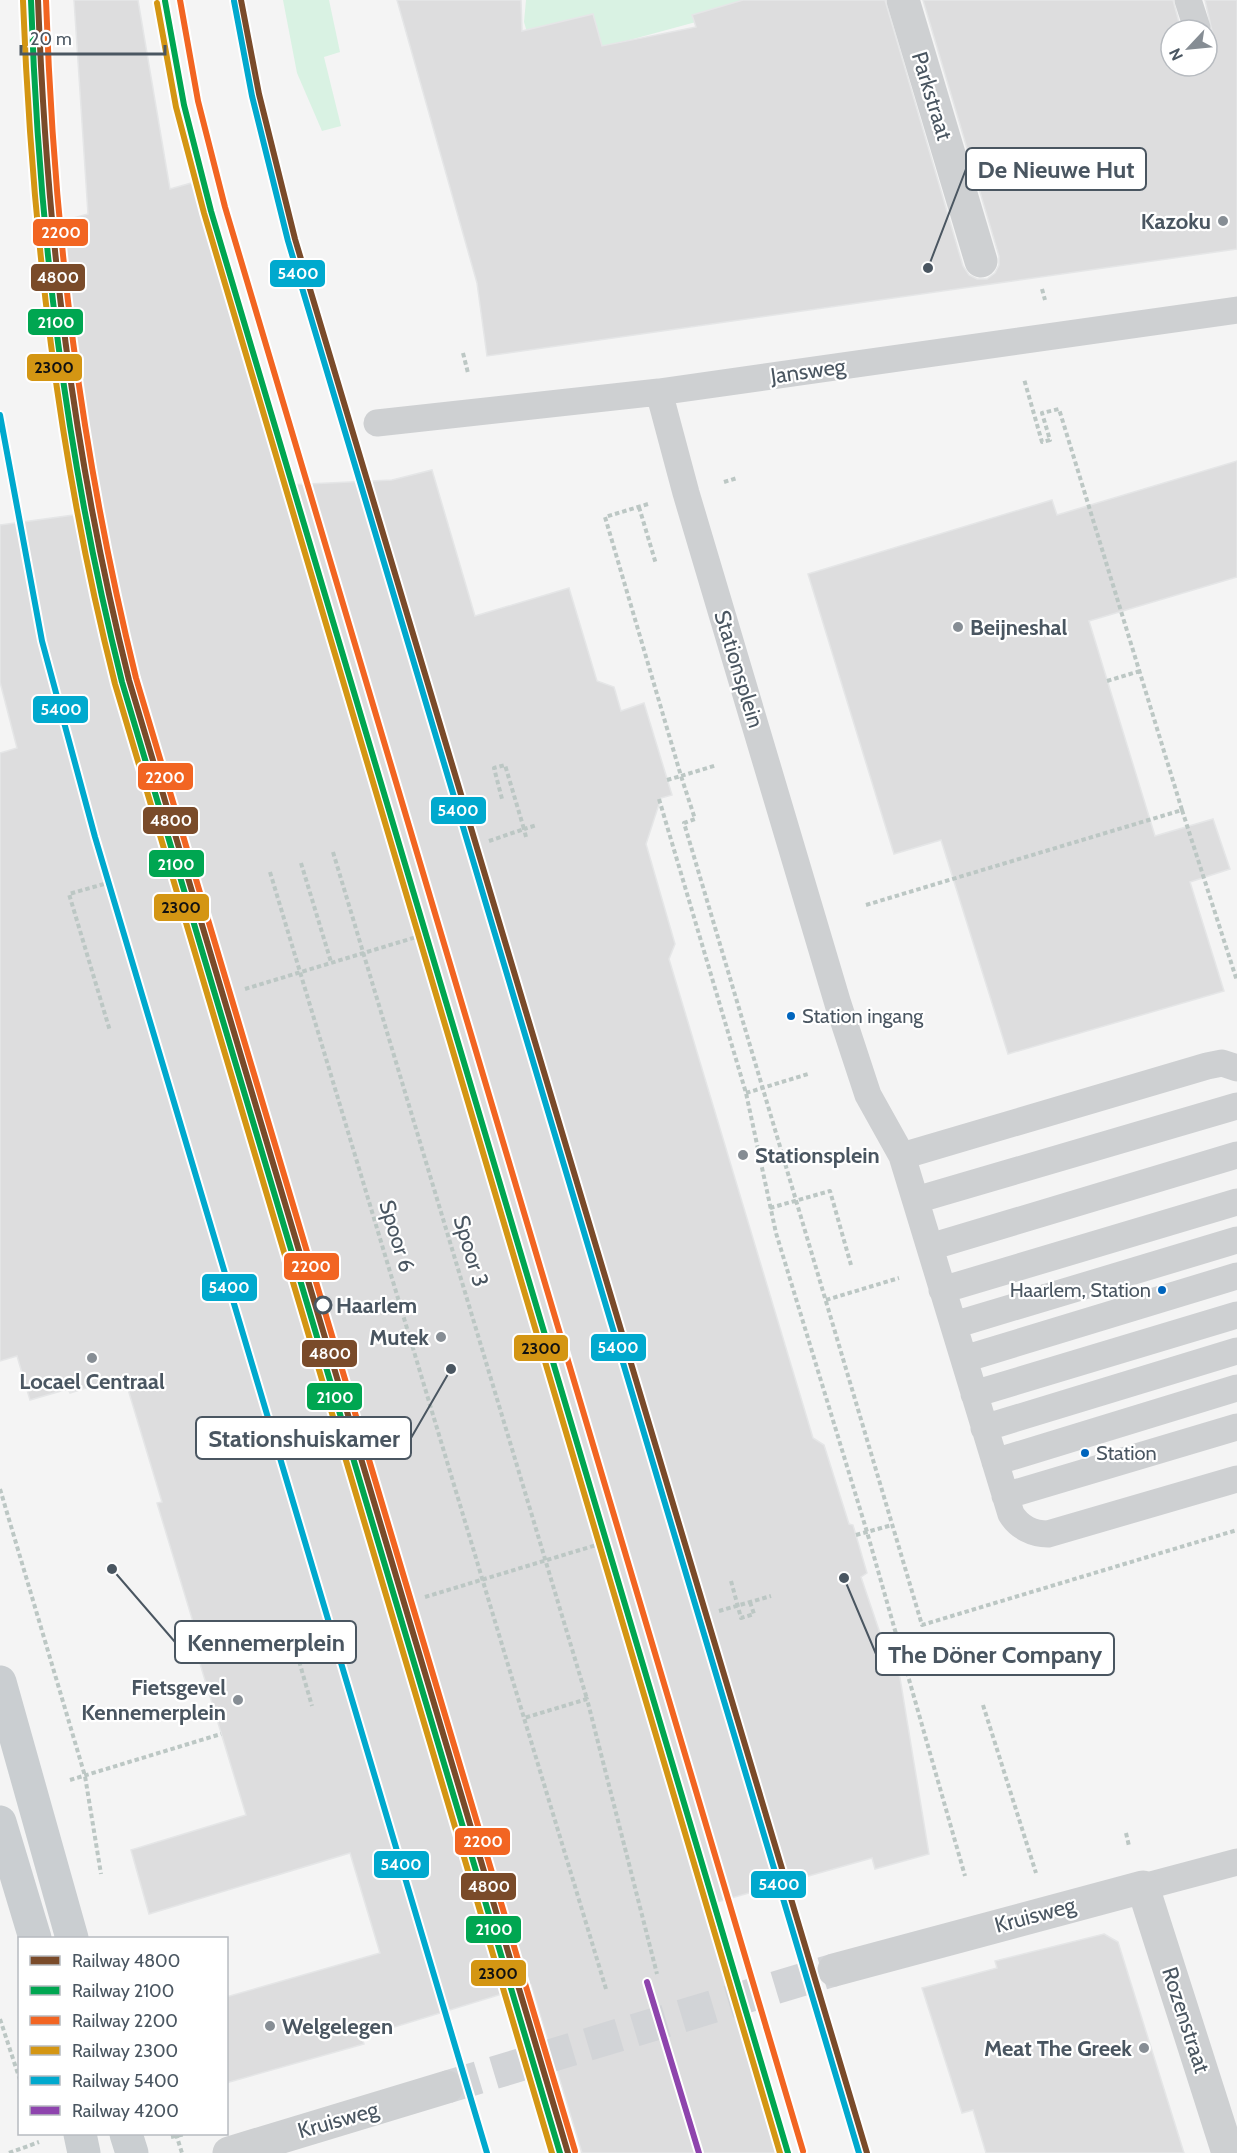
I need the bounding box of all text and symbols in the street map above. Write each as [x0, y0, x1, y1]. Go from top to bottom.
scale bar [21, 18, 165, 56]
north arrow [1159, 18, 1219, 78]
text: 20 m [30, 28, 72, 50]
text: N [1165, 45, 1187, 64]
street label: Parkstraat [906, 48, 958, 144]
callout: De Nieuwe Hut [966, 148, 1146, 190]
text: De Nieuwe Hut [978, 155, 1134, 184]
place label: Kazoku [1141, 208, 1211, 235]
marker: Kazoku [1216, 214, 1230, 228]
line badge: 2200 [32, 218, 89, 247]
text: 2200 [41, 223, 81, 242]
line badge: 5400 [269, 259, 326, 288]
line badge: 4800 [30, 263, 86, 292]
text: 5400 [277, 264, 319, 283]
text: 4800 [37, 268, 79, 287]
line badge: 2100 [27, 308, 84, 336]
text: 2100 [38, 313, 74, 332]
street label: Jansweg [768, 352, 848, 390]
line badge: 2300 [26, 353, 83, 382]
text: 2300 [34, 358, 74, 377]
street label: Stationsplein [708, 607, 770, 731]
place label: Beijneshal [970, 614, 1068, 641]
marker: Beijneshal [951, 620, 965, 634]
line badge: 5400 [32, 695, 89, 724]
text: 5400 [40, 700, 82, 719]
line badge: 2200 [137, 762, 194, 791]
text: 2200 [145, 768, 185, 787]
line badge: 5400 [430, 796, 487, 825]
text: 5400 [437, 801, 479, 820]
line badge: 4800 [142, 806, 199, 835]
text: 4800 [150, 811, 192, 830]
line badge: 2100 [148, 849, 205, 878]
text: 2100 [158, 855, 194, 874]
line badge: 2300 [153, 893, 210, 922]
text: 2300 [161, 898, 201, 917]
place label: Station ingang [802, 1004, 924, 1028]
marker: Station ingang [785, 1010, 797, 1022]
place label: Stationsplein [755, 1142, 880, 1169]
marker: Stationsplein [736, 1148, 750, 1162]
street label: Spoor 6 [373, 1197, 421, 1275]
street label: Spoor 3 [447, 1212, 495, 1290]
line badge: 2200 [283, 1252, 340, 1281]
text: 2200 [291, 1257, 331, 1276]
line badge: 5400 [201, 1273, 258, 1302]
text: 5400 [208, 1278, 250, 1297]
place label: Haarlem, Station [1010, 1278, 1151, 1302]
marker: Haarlem, Station [1156, 1284, 1168, 1296]
place label: Haarlem [336, 1292, 417, 1319]
marker: Haarlem [314, 1296, 332, 1314]
place label: Mutek [369, 1324, 429, 1351]
marker: Mutek [434, 1330, 448, 1344]
line badge: 5400 [590, 1333, 647, 1362]
line badge: 2300 [513, 1334, 569, 1362]
text: 5400 [597, 1338, 639, 1357]
line badge: 4800 [301, 1339, 358, 1368]
text: 2300 [521, 1339, 561, 1358]
text: 4800 [309, 1344, 351, 1363]
marker: Locael Centraal [85, 1351, 99, 1365]
place label: Locael Centraal [19, 1368, 165, 1395]
line badge: 2100 [306, 1382, 363, 1411]
text: 2100 [317, 1388, 353, 1407]
callout: Stationshuiskamer [196, 1417, 411, 1459]
text: Stationshuiskamer [208, 1424, 400, 1453]
place label: Station [1096, 1441, 1157, 1465]
marker: Station [1079, 1447, 1091, 1459]
callout: Kennemerplein [175, 1621, 356, 1663]
text: Kennemerplein [187, 1628, 345, 1657]
callout: The Döner Company [876, 1633, 1114, 1675]
text: The Döner Company [888, 1640, 1102, 1669]
place label: Fietsgevel Kennemerplein [81, 1674, 226, 1726]
marker: Fietsgevel Kennemerplein [231, 1693, 245, 1707]
line badge: 2200 [454, 1827, 511, 1856]
text: 2200 [463, 1832, 503, 1851]
line badge: 5400 [373, 1850, 430, 1879]
text: 5400 [380, 1855, 422, 1874]
line badge: 5400 [750, 1870, 807, 1899]
line badge: 4800 [460, 1872, 517, 1901]
text: 5400 [758, 1875, 800, 1894]
text: 4800 [468, 1877, 510, 1896]
street label: Kruisweg [992, 1891, 1079, 1939]
line badge: 2100 [465, 1915, 522, 1944]
text: 2100 [476, 1920, 512, 1939]
legend [18, 1937, 228, 2135]
text: Railway 4800 [72, 1950, 180, 1972]
line badge: 2300 [470, 1959, 527, 1987]
street label: Rozenstraat [1156, 1963, 1216, 2077]
text: 2300 [478, 1964, 518, 1983]
text: Railway 2100 [72, 1980, 174, 2002]
text: Railway 2200 [72, 2010, 178, 2032]
place label: Welgelegen [282, 2013, 393, 2040]
marker: Welgelegen [263, 2019, 277, 2033]
place label: Meat The Greek [984, 2035, 1132, 2062]
text: Railway 2300 [72, 2040, 178, 2062]
marker: Meat The Greek [1137, 2041, 1151, 2055]
text: Railway 5400 [72, 2070, 179, 2092]
street label: Kruisweg [294, 2095, 383, 2144]
text: Railway 4200 [72, 2100, 179, 2122]

